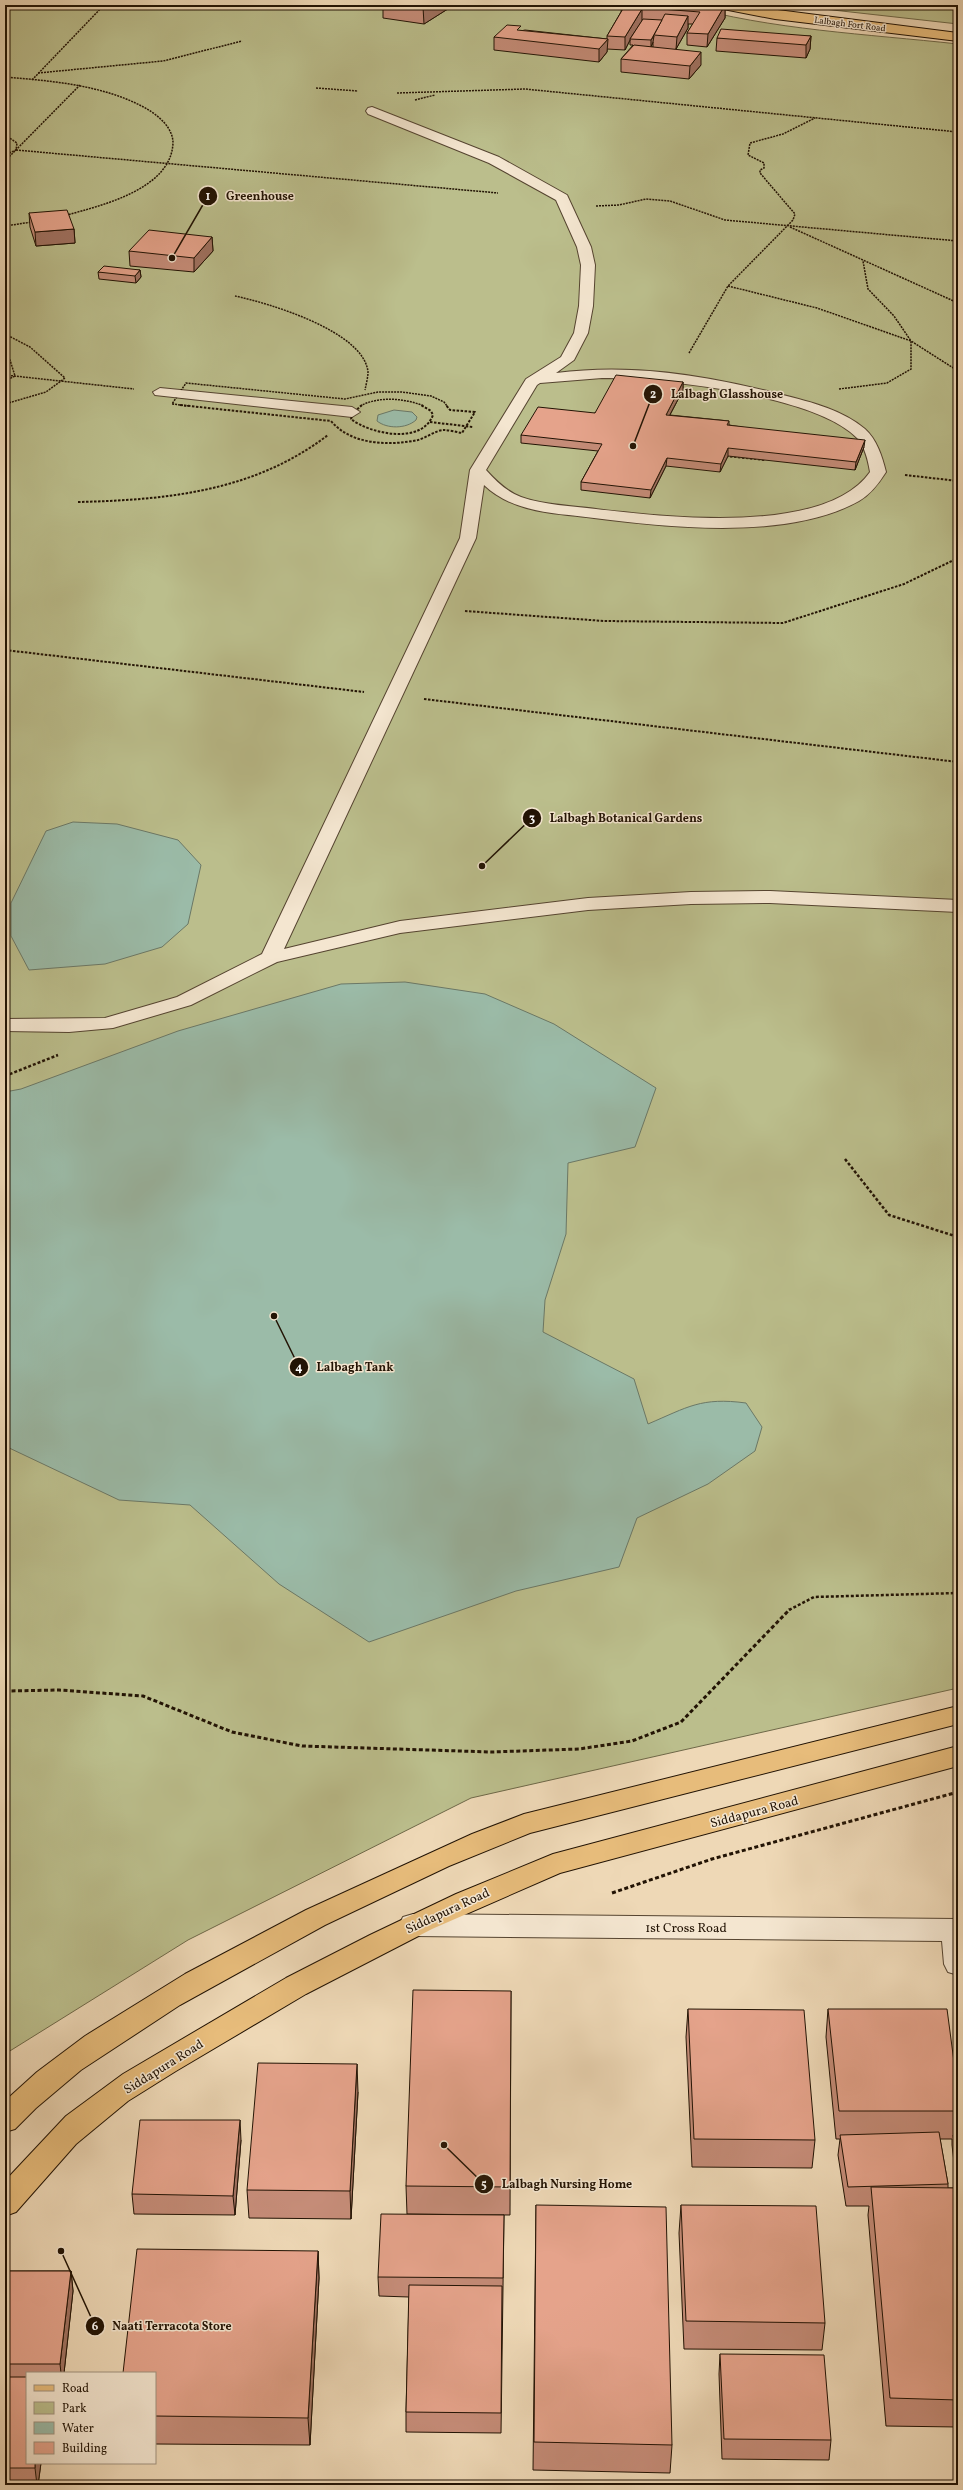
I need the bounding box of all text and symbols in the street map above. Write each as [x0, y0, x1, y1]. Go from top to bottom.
street label: Lalbagh Fort Road [814, 14, 886, 35]
callout: Greenhouse [198, 184, 302, 208]
text: 1 [206, 189, 211, 205]
text: Greenhouse [226, 189, 294, 205]
callout: Lalbagh Glasshouse [643, 382, 791, 406]
text: 2 [650, 387, 656, 403]
text: Lalbagh Glasshouse [671, 387, 783, 403]
callout: Lalbagh Botanical Gardens [522, 806, 711, 830]
text: 3 [529, 811, 535, 827]
text: Lalbagh Botanical Gardens [550, 811, 703, 827]
callout: Lalbagh Tank [289, 1355, 402, 1379]
text: 4 [295, 1360, 303, 1376]
text: Lalbagh Tank [317, 1360, 394, 1376]
street label: Siddapura Road [708, 1792, 801, 1833]
street label: Siddapura Road [403, 1884, 493, 1939]
street label: 1st Cross Road [645, 1920, 727, 1938]
street label: Siddapura Road [121, 2036, 207, 2099]
callout: Lalbagh Nursing Home [474, 2172, 641, 2196]
text: 5 [481, 2177, 487, 2193]
text: Lalbagh Nursing Home [502, 2177, 632, 2193]
callout: Naati Terracota Store [85, 2314, 240, 2338]
text: 6 [92, 2319, 99, 2335]
text: Naati Terracota Store [112, 2319, 232, 2335]
legend [26, 2372, 156, 2464]
text: Road [62, 2381, 89, 2397]
text: Park [62, 2401, 87, 2417]
text: Water [62, 2421, 94, 2437]
text: Building [62, 2441, 107, 2457]

